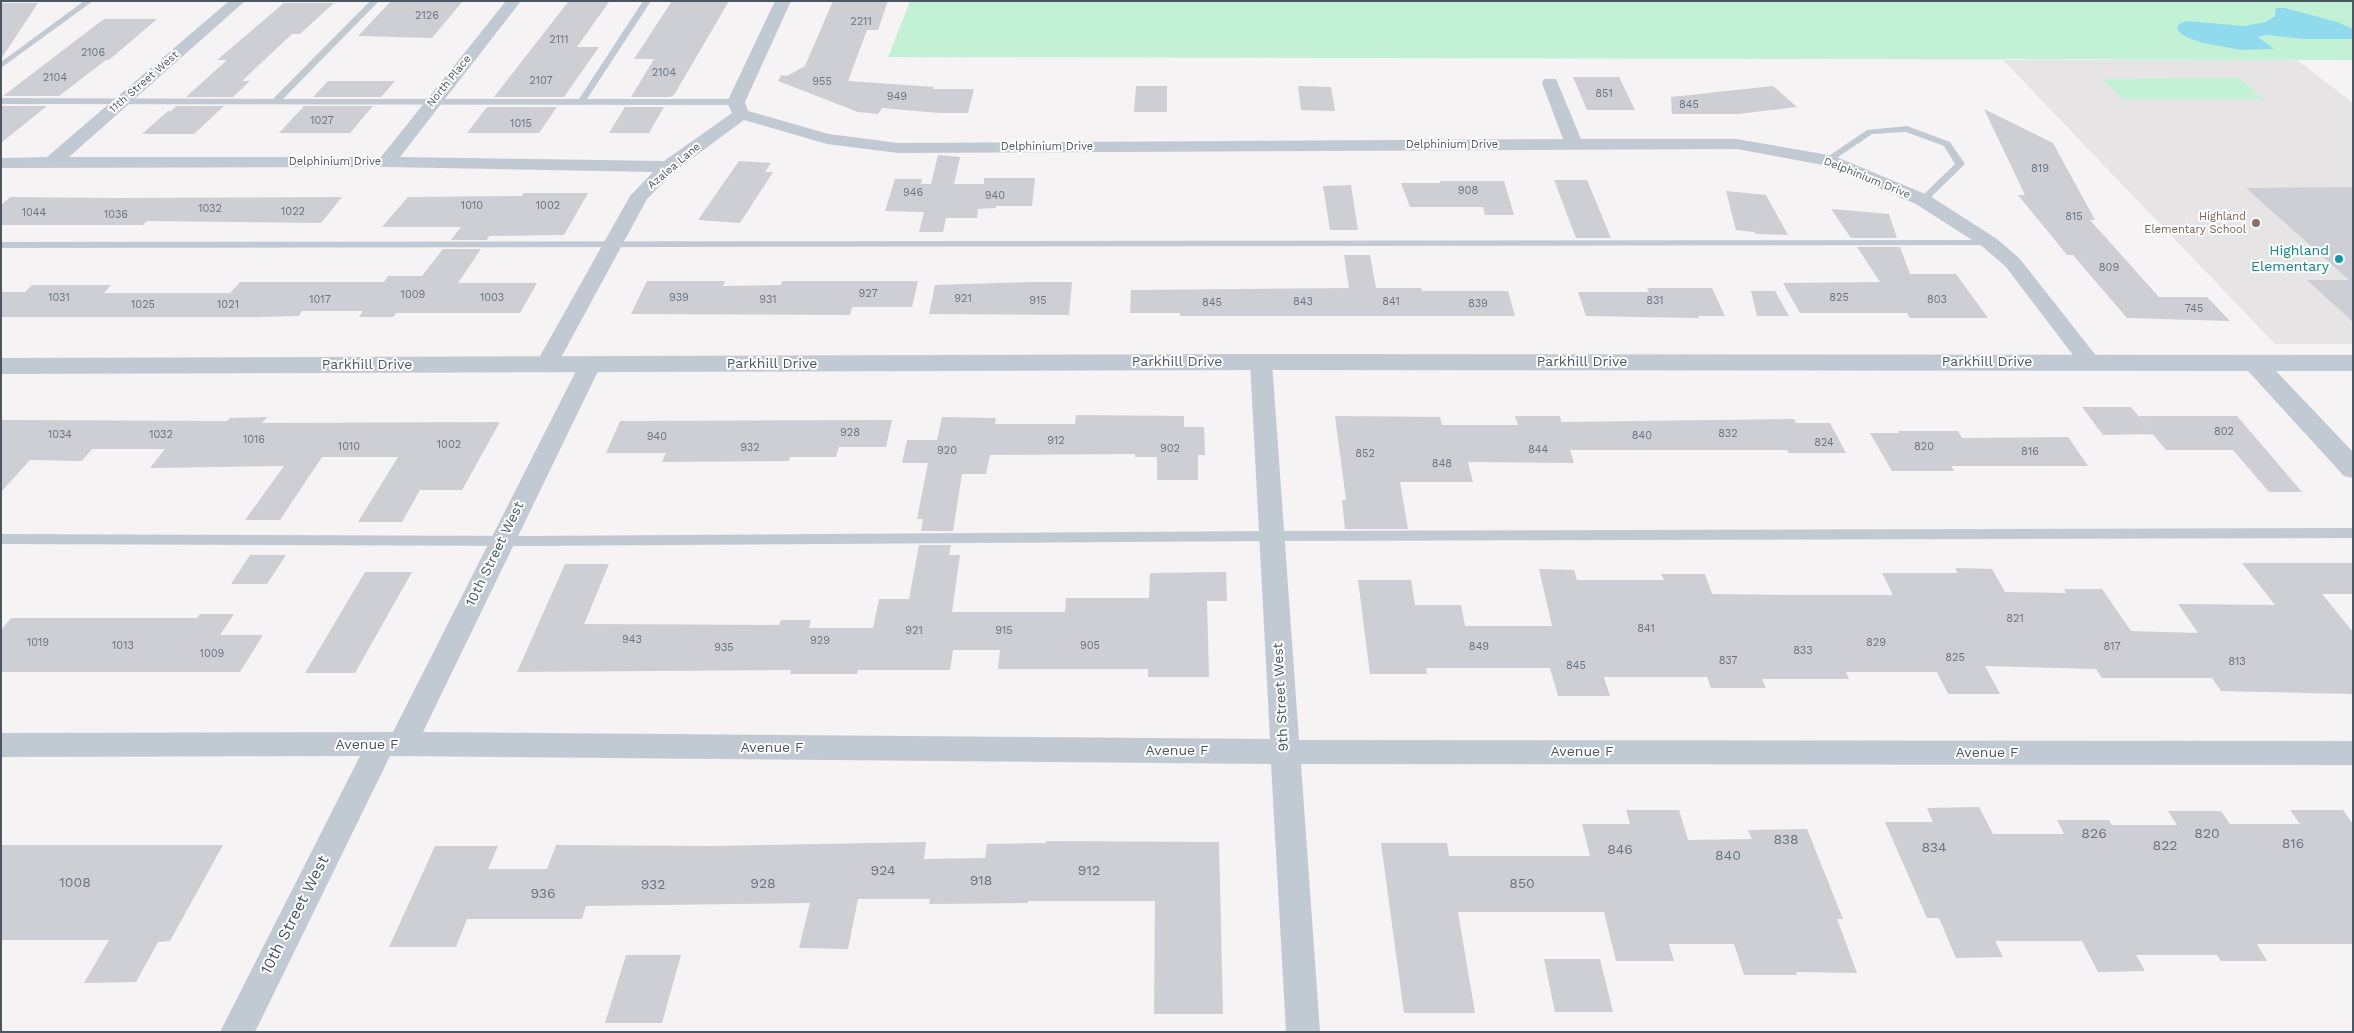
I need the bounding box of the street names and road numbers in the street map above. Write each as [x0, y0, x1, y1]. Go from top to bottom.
street label: 11th Street West [107, 48, 181, 116]
street label: North Place [424, 52, 474, 110]
street label: Delphinium Drive [1406, 138, 1498, 152]
street label: Azalea Lane [645, 140, 703, 192]
street label: Delphinium Drive [1001, 140, 1093, 154]
street label: Delphinium Drive [289, 155, 381, 169]
street label: Delphinium Drive [1822, 155, 1912, 201]
street label: Parkhill Drive [1132, 354, 1222, 370]
street label: Parkhill Drive [1537, 354, 1627, 370]
street label: Parkhill Drive [1942, 354, 2032, 370]
street label: Parkhill Drive [727, 356, 817, 372]
street label: Parkhill Drive [322, 357, 412, 373]
street label: 10th Street West [462, 499, 528, 609]
street label: 9th Street West [1270, 642, 1292, 752]
street label: Avenue F [336, 737, 398, 753]
street label: Avenue F [741, 740, 803, 756]
street label: Avenue F [1146, 743, 1208, 759]
street label: Avenue F [1551, 744, 1613, 760]
street label: Avenue F [1956, 745, 2018, 761]
street label: 10th Street West [257, 852, 333, 978]

